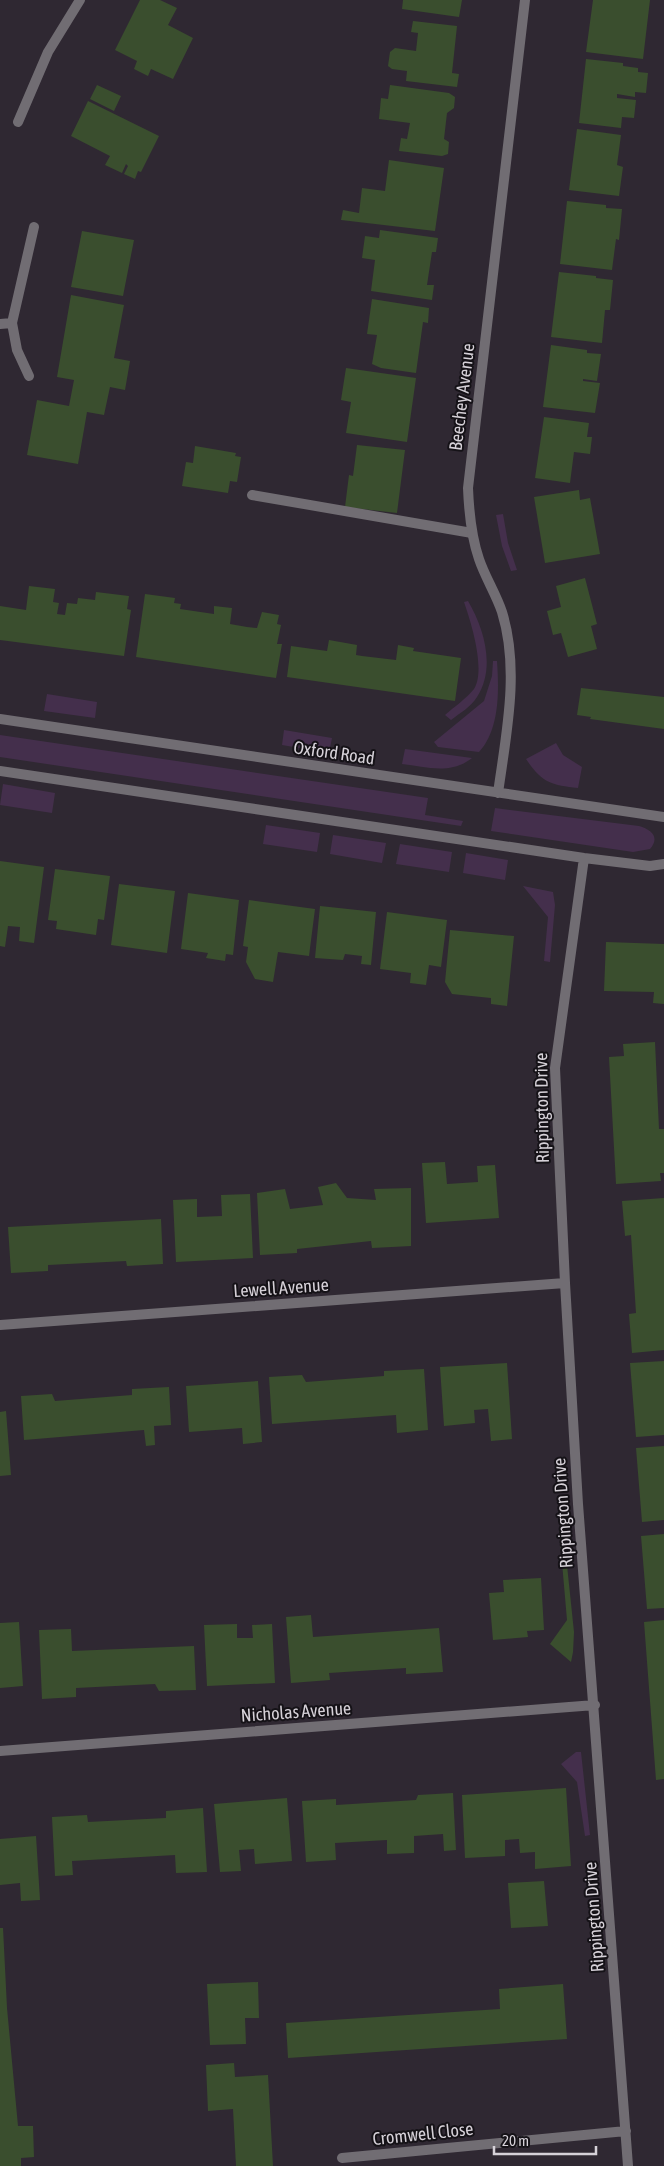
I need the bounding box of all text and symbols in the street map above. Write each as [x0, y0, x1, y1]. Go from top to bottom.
street label: Beechey Avenue [445, 342, 478, 452]
street label: Oxford Road [292, 736, 376, 769]
street label: Rippington Drive [530, 1053, 553, 1163]
street label: Lewell Avenue [233, 1274, 329, 1301]
street label: Rippington Drive [548, 1457, 577, 1569]
street label: Nicholas Avenue [240, 1697, 352, 1726]
street label: Rippington Drive [579, 1861, 608, 1973]
street label: Cromwell Close [372, 2118, 474, 2149]
scale bar [494, 2124, 596, 2156]
text: 20 m [502, 2132, 529, 2149]

